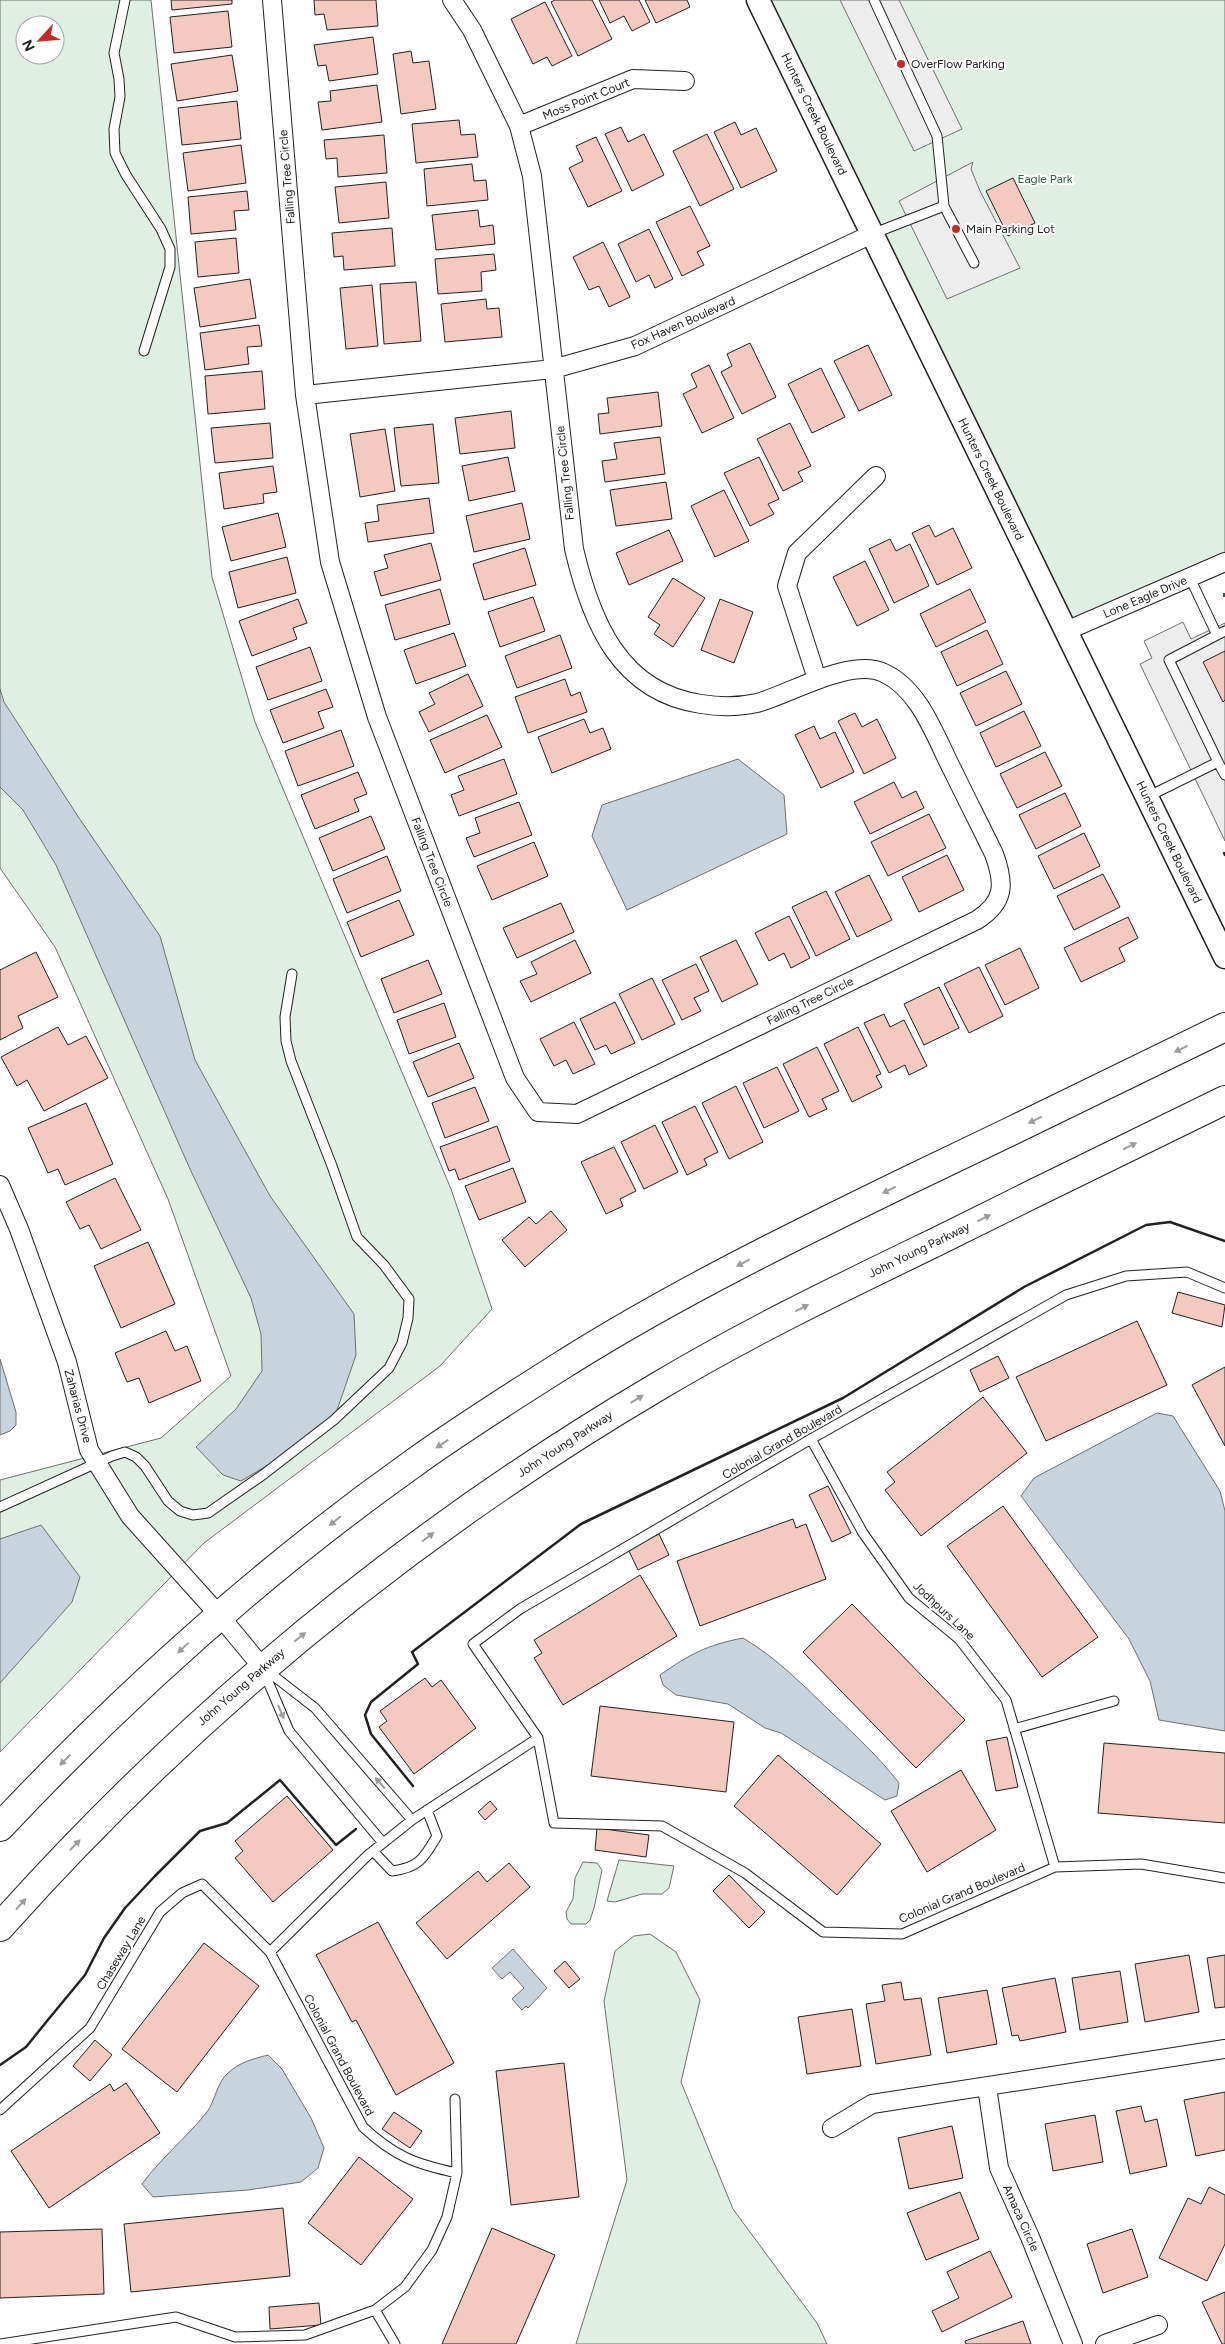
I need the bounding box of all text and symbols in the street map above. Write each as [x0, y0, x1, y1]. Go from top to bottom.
north arrow [15, 15, 65, 65]
text: N [19, 37, 39, 54]
street label: Hunters Creek Boulevard [778, 51, 850, 177]
place label: OverFlow Parking [911, 57, 1005, 71]
marker: OverFlow Parking [895, 58, 907, 70]
street label: Moss Point Court [540, 75, 632, 123]
street label: Falling Tree Circle [276, 129, 298, 225]
park label: Eagle Park [1017, 172, 1073, 186]
place label: Main Parking Lot [966, 222, 1055, 236]
marker: Main Parking Lot [950, 223, 962, 235]
street label: Fox Haven Boulevard [629, 294, 737, 352]
street label: Hunters Creek Boulevard [955, 416, 1027, 542]
street label: Falling Tree Circle [553, 425, 577, 521]
street label: Lone Eagle Drive [1101, 573, 1189, 621]
street label: Hunters Creek Boulevard [1133, 779, 1205, 905]
street label: Falling Tree Circle [408, 815, 456, 909]
street label: Falling Tree Circle [764, 974, 856, 1028]
one-way arrow [1174, 1045, 1188, 1053]
one-way arrow [1028, 1116, 1042, 1124]
one-way arrow [1123, 1142, 1137, 1150]
one-way arrow [881, 1186, 896, 1195]
one-way arrow [977, 1214, 991, 1222]
street label: John Young Parkway [866, 1219, 972, 1281]
one-way arrow [736, 1259, 751, 1267]
one-way arrow [794, 1304, 809, 1312]
street label: Zaharias Drive [61, 1368, 95, 1445]
one-way arrow [630, 1394, 643, 1403]
street label: Colonial Grand Boulevard [720, 1402, 844, 1482]
street label: John Young Parkway [515, 1408, 616, 1480]
one-way arrow [435, 1439, 448, 1449]
one-way arrow [329, 1516, 342, 1527]
one-way arrow [421, 1531, 434, 1542]
street label: Jodhpurs Lane [910, 1579, 978, 1643]
one-way arrow [293, 1631, 306, 1642]
one-way arrow [177, 1642, 189, 1654]
street label: John Young Parkway [195, 1645, 288, 1729]
one-way arrow [277, 1705, 285, 1720]
one-way arrow [59, 1754, 71, 1766]
one-way arrow [374, 1776, 385, 1789]
one-way arrow [69, 1839, 81, 1851]
street label: Colonial Grand Boulevard [897, 1860, 1027, 1926]
one-way arrow [15, 1898, 27, 1910]
street label: Chaseway Lane [93, 1913, 149, 1992]
street label: Colonial Grand Boulevard [301, 1992, 377, 2118]
street label: Amaca Circle [1000, 2183, 1042, 2254]

